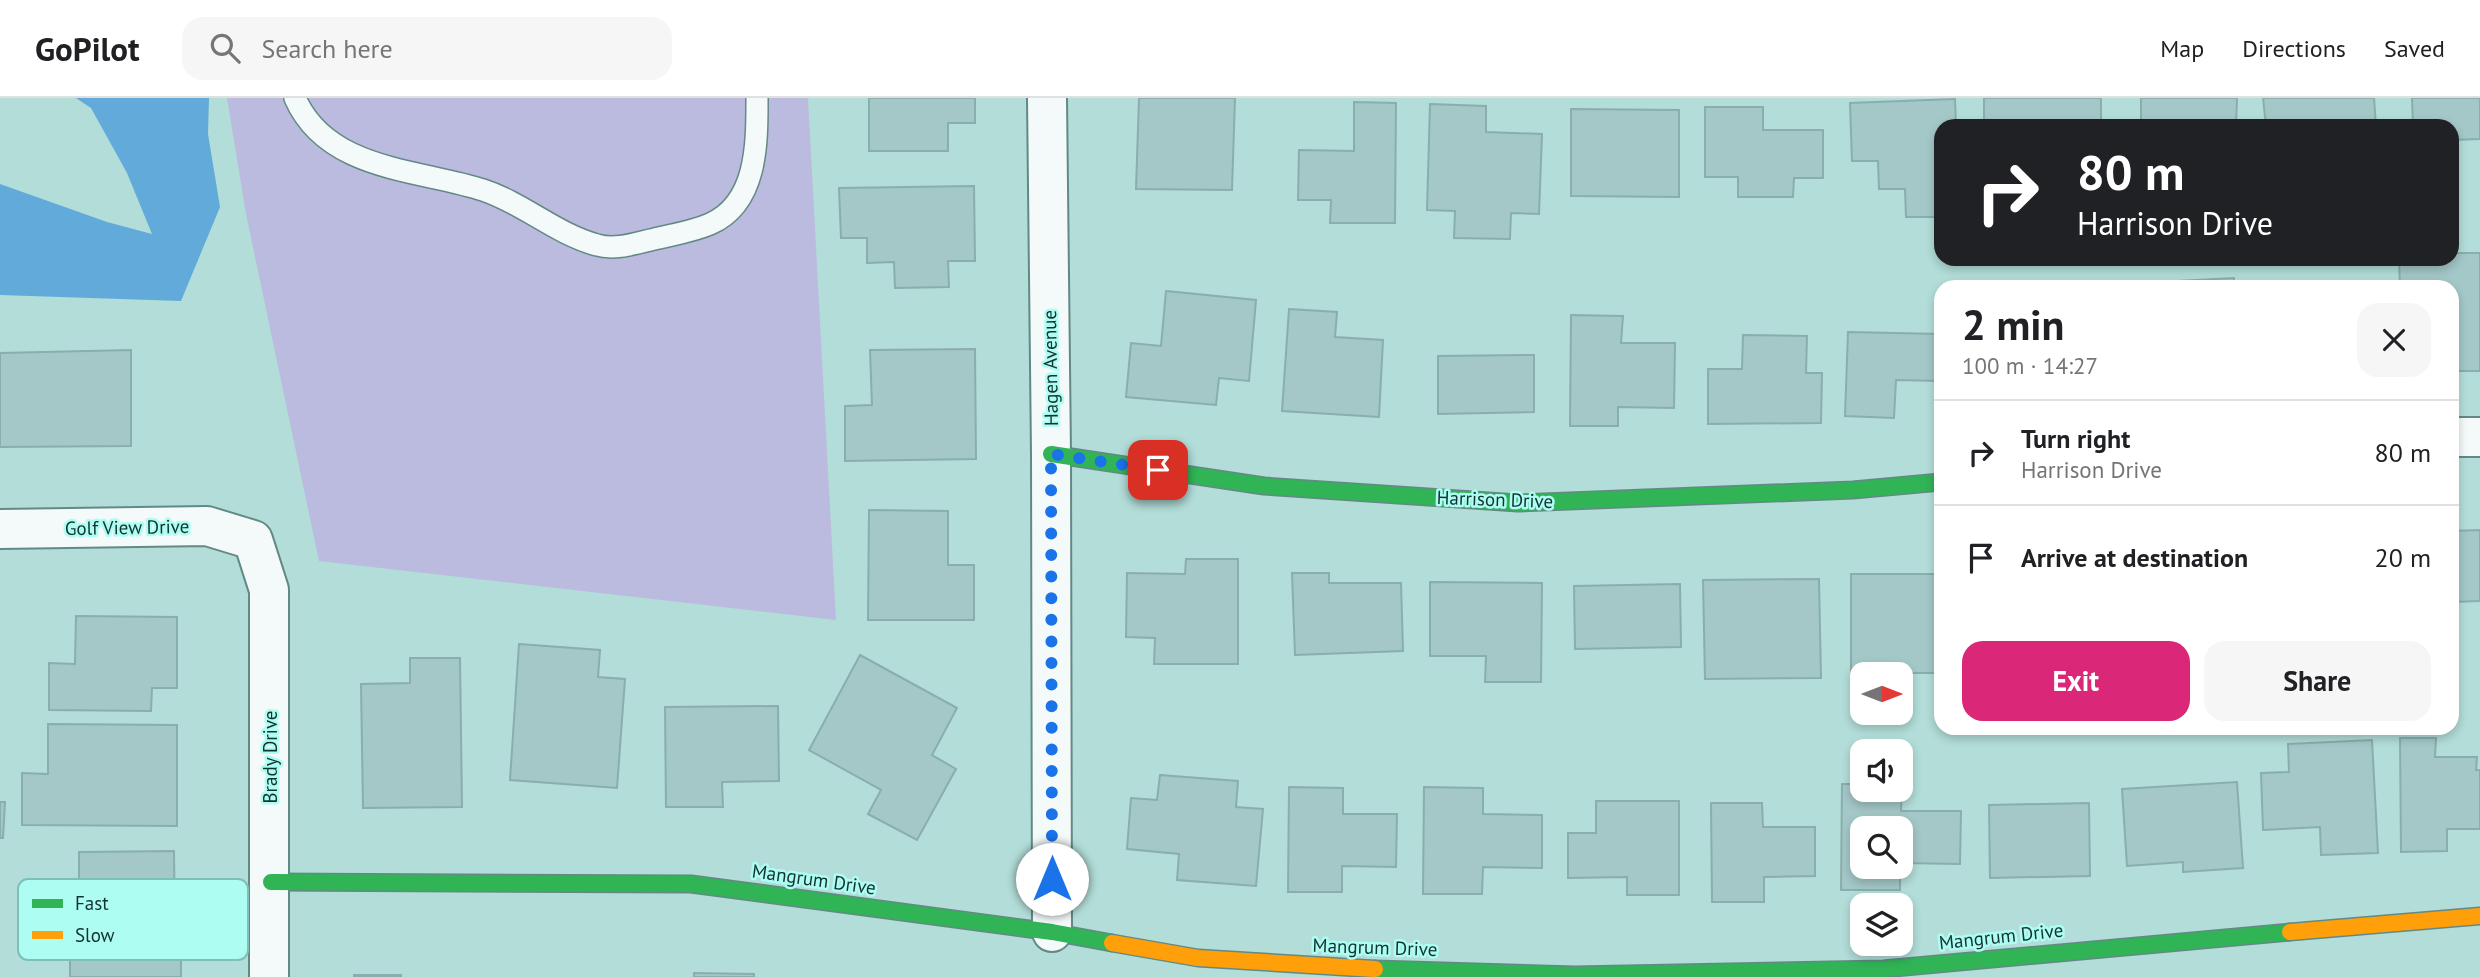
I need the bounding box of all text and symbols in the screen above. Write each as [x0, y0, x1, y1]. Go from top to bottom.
search box [182, 17, 672, 80]
text: GoPilot [35, 27, 140, 70]
icon: search [206, 29, 244, 67]
text: Search here [262, 32, 393, 65]
text: Map [2160, 33, 2204, 64]
text: Directions [2242, 33, 2346, 64]
text: Saved [2384, 33, 2445, 64]
text: 80 m [2077, 140, 2184, 204]
icon: right [1962, 147, 2053, 238]
text: Harrison Drive [2077, 202, 2273, 244]
text: 2 min [1962, 297, 2064, 352]
button: close [2357, 303, 2431, 377]
street label: Hagen Avenue [1037, 310, 1063, 426]
text: 100 m · 14:27 [1962, 351, 2098, 380]
text: Turn right [2021, 422, 2130, 455]
icon: right [1962, 434, 2000, 472]
text: 80 m [2375, 436, 2431, 469]
pin [1128, 440, 1188, 500]
icon: arrive [1139, 451, 1177, 489]
text: Harrison Drive [2021, 455, 2162, 484]
street label: Harrison Drive [1436, 485, 1554, 513]
street label: Golf View Drive [65, 514, 189, 540]
icon: arrive [1962, 539, 2000, 577]
text: Arrive at destination [2021, 541, 2248, 574]
text: 20 m [2375, 541, 2431, 574]
button: Exit [1962, 641, 2190, 721]
button: Share [2204, 641, 2431, 721]
north arrow [1850, 662, 1913, 724]
map controls [1850, 662, 1913, 956]
street label: Brady Drive [258, 710, 282, 804]
button: sound [1850, 739, 1913, 802]
button: search [1850, 816, 1913, 879]
position arrow [1015, 842, 1089, 916]
street label: Mangrum Drive [751, 858, 877, 900]
legend [18, 879, 248, 960]
text: Fast [75, 891, 109, 915]
button: layers [1850, 893, 1913, 956]
street label: Mangrum Drive [1938, 918, 2064, 954]
text: Slow [75, 923, 115, 947]
street label: Mangrum Drive [1312, 933, 1438, 961]

